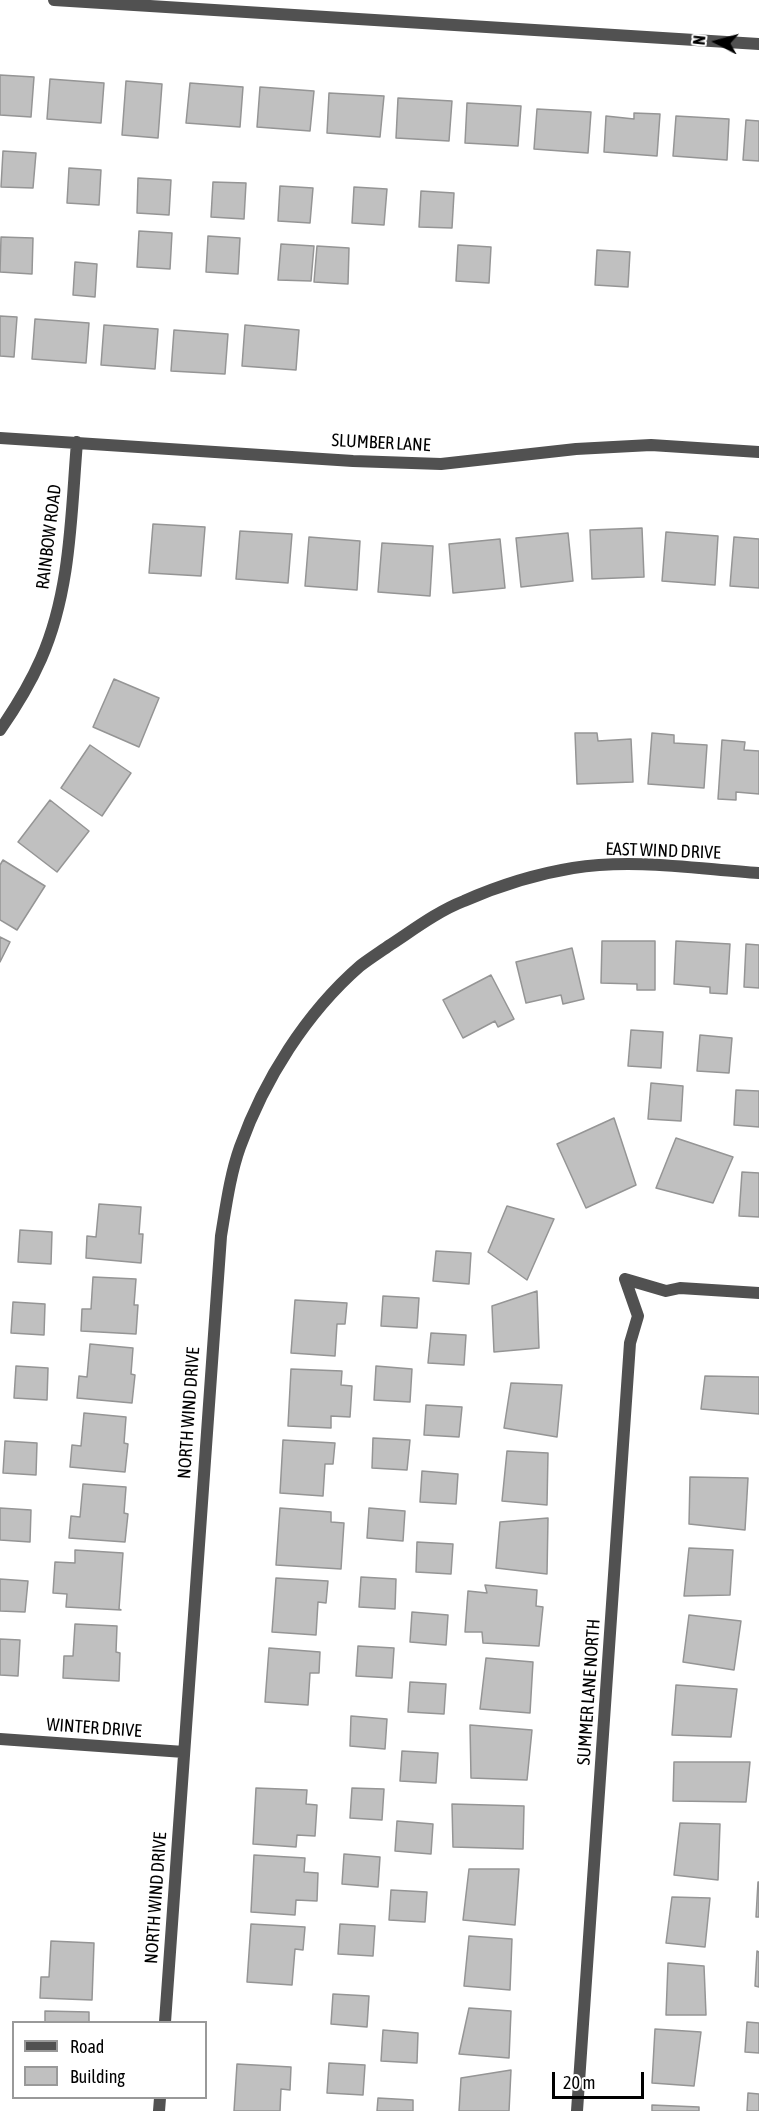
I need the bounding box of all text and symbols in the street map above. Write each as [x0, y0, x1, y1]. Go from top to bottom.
north arrow [687, 12, 747, 72]
text: N [690, 34, 709, 46]
street label: SLUMBER LANE [331, 430, 431, 456]
street label: RAINBOW ROAD [32, 483, 66, 591]
street label: EAST WIND DRIVE [605, 838, 721, 864]
street label: NORTH WIND DRIVE [174, 1346, 204, 1480]
street label: SUMMER LANE NORTH [573, 1618, 605, 1766]
street label: WINTER DRIVE [46, 1714, 142, 1742]
street label: NORTH WIND DRIVE [141, 1831, 171, 1965]
legend [12, 2021, 207, 2099]
text: Road [70, 2036, 104, 2057]
scale bar [555, 2060, 646, 2098]
text: Building [70, 2066, 125, 2087]
text: 20 m [563, 2072, 595, 2093]

